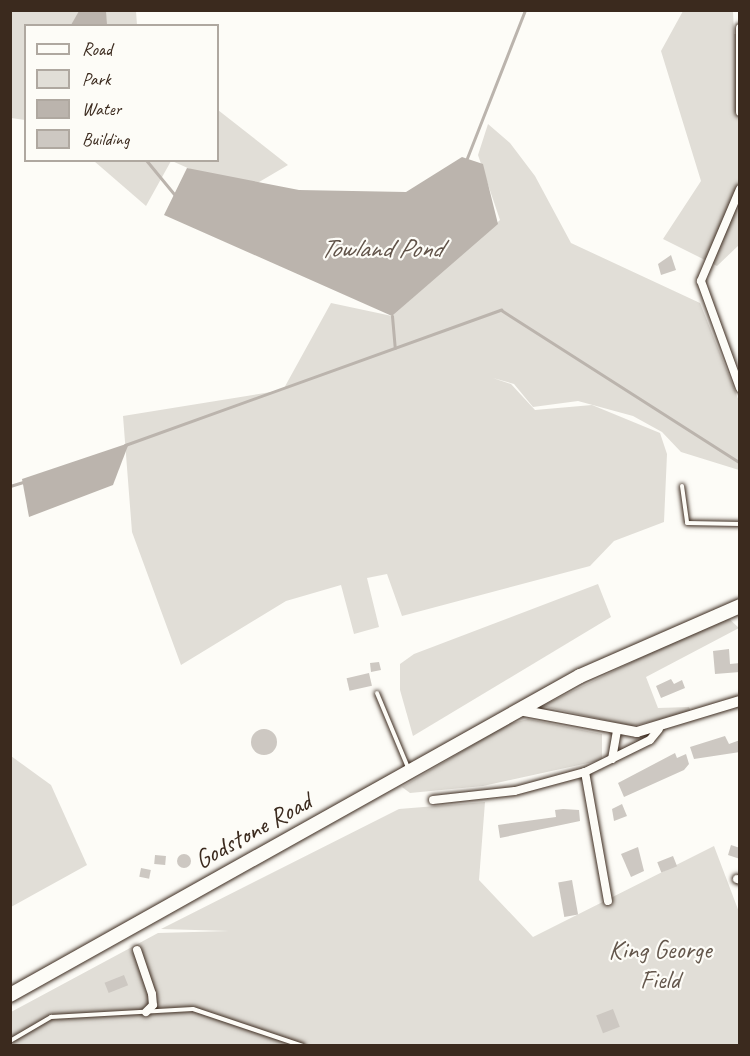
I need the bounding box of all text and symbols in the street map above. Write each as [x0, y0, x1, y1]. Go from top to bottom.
legend [24, 24, 219, 162]
text: Road [82, 38, 112, 60]
text: Park [82, 68, 111, 90]
text: Water [82, 98, 121, 120]
text: Building [82, 128, 129, 150]
water label: Towland Pond [320, 233, 442, 265]
street label: Godstone Road [189, 786, 317, 876]
park label: King George Field [609, 934, 711, 996]

